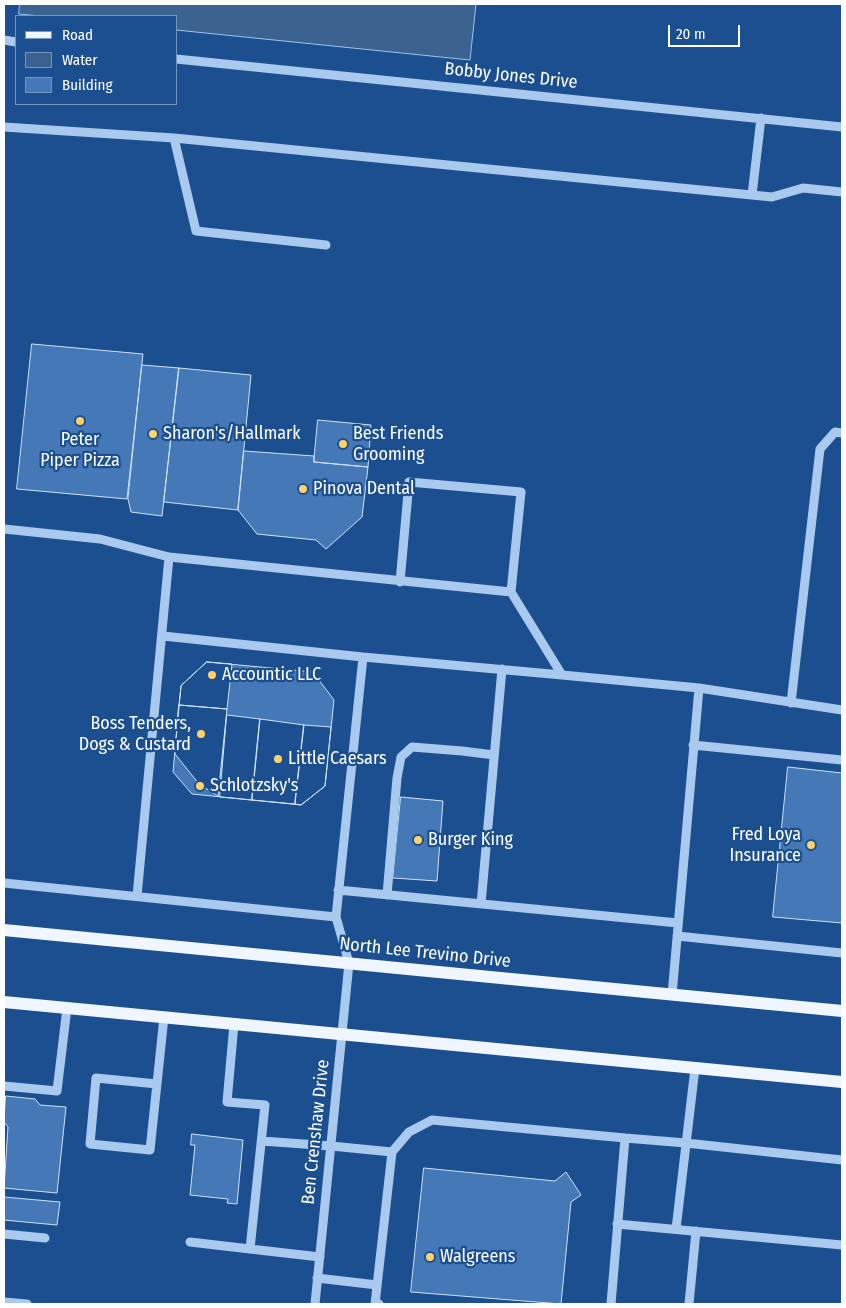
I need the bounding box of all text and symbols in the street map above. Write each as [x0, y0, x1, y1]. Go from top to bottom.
legend [15, 15, 178, 105]
scale bar [671, 15, 744, 47]
text: 20 m [676, 25, 706, 43]
text: Road [62, 26, 93, 44]
text: Water [62, 51, 97, 69]
street label: Bobby Jones Drive [444, 58, 578, 94]
text: Building [62, 76, 113, 94]
marker: Peter Piper Pizza [74, 415, 86, 427]
place label: Sharon's/Hallmark [163, 423, 301, 445]
place label: Best Friends Grooming [353, 423, 443, 466]
marker: Sharon's/Hallmark [147, 428, 159, 440]
place label: Peter Piper Pizza [40, 429, 120, 472]
marker: Best Friends Grooming [337, 438, 349, 450]
place label: Pinova Dental [313, 478, 415, 500]
marker: Pinova Dental [297, 483, 309, 495]
place label: Accountic LLC [222, 664, 321, 686]
marker: Accountic LLC [206, 669, 218, 681]
place label: Boss Tenders, Dogs & Custard [79, 713, 191, 756]
marker: Boss Tenders, Dogs & Custard [195, 728, 207, 740]
place label: Little Caesars [288, 748, 387, 770]
marker: Little Caesars [272, 753, 284, 765]
place label: Schlotzsky's [210, 775, 298, 797]
marker: Schlotzsky's [194, 780, 206, 792]
place label: Fred Loya Insurance [729, 824, 801, 866]
place label: Burger King [428, 829, 513, 851]
marker: Burger King [412, 834, 424, 846]
marker: Fred Loya Insurance [805, 839, 817, 851]
street label: North Lee Trevino Drive [338, 933, 512, 973]
street label: Ben Crenshaw Drive [298, 1059, 334, 1205]
place label: Walgreens [440, 1246, 516, 1268]
marker: Walgreens [424, 1251, 436, 1263]

